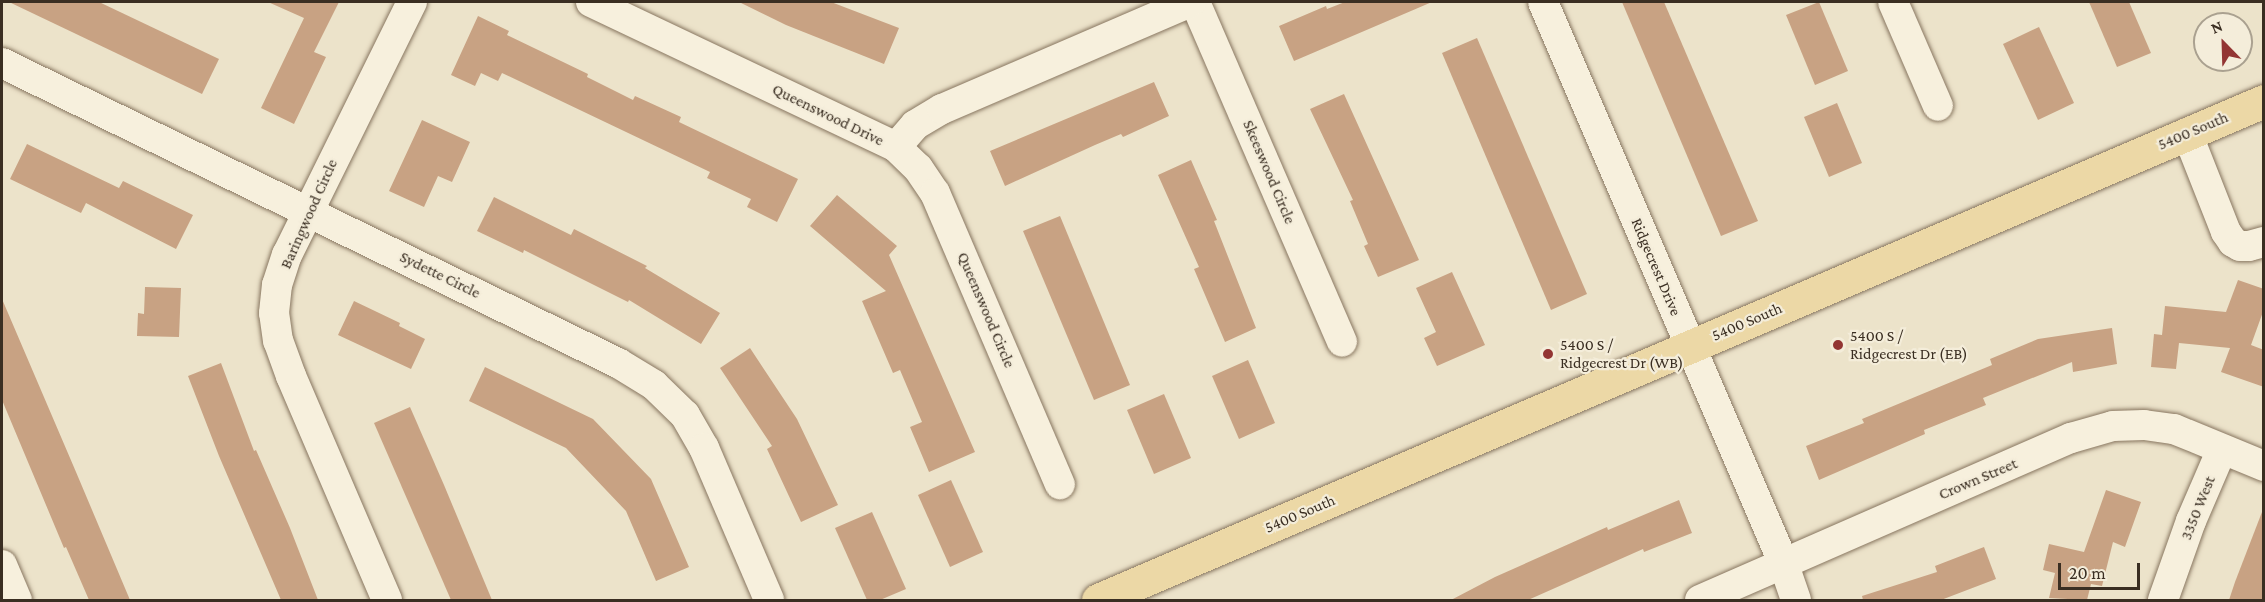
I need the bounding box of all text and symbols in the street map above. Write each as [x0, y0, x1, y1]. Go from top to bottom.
north arrow [2193, 12, 2253, 72]
text: N [2208, 17, 2225, 37]
street label: Queenswood Drive [769, 80, 887, 150]
street label: 5400 South [2155, 108, 2231, 154]
street label: Skeeswood Circle [1238, 117, 1300, 227]
street label: Baringwood Circle [276, 156, 342, 272]
street label: Ridgecrest Drive [1627, 215, 1685, 319]
street label: Sydette Circle [397, 247, 483, 303]
street label: Queenswood Circle [953, 249, 1019, 371]
street label: 5400 South [1709, 299, 1785, 345]
place label: 5400 S / Ridgecrest Dr (EB) [1850, 326, 1968, 364]
place label: 5400 S / Ridgecrest Dr (WB) [1560, 335, 1683, 373]
marker: 5400 S / Ridgecrest Dr (EB) [1831, 338, 1845, 352]
marker: 5400 S / Ridgecrest Dr (WB) [1541, 347, 1555, 361]
street label: Crown Street [1936, 454, 2020, 504]
street label: 3350 West [2176, 473, 2220, 543]
street label: 5400 South [1262, 491, 1338, 537]
scale bar [2061, 551, 2144, 589]
text: 20 m [2069, 563, 2106, 583]

